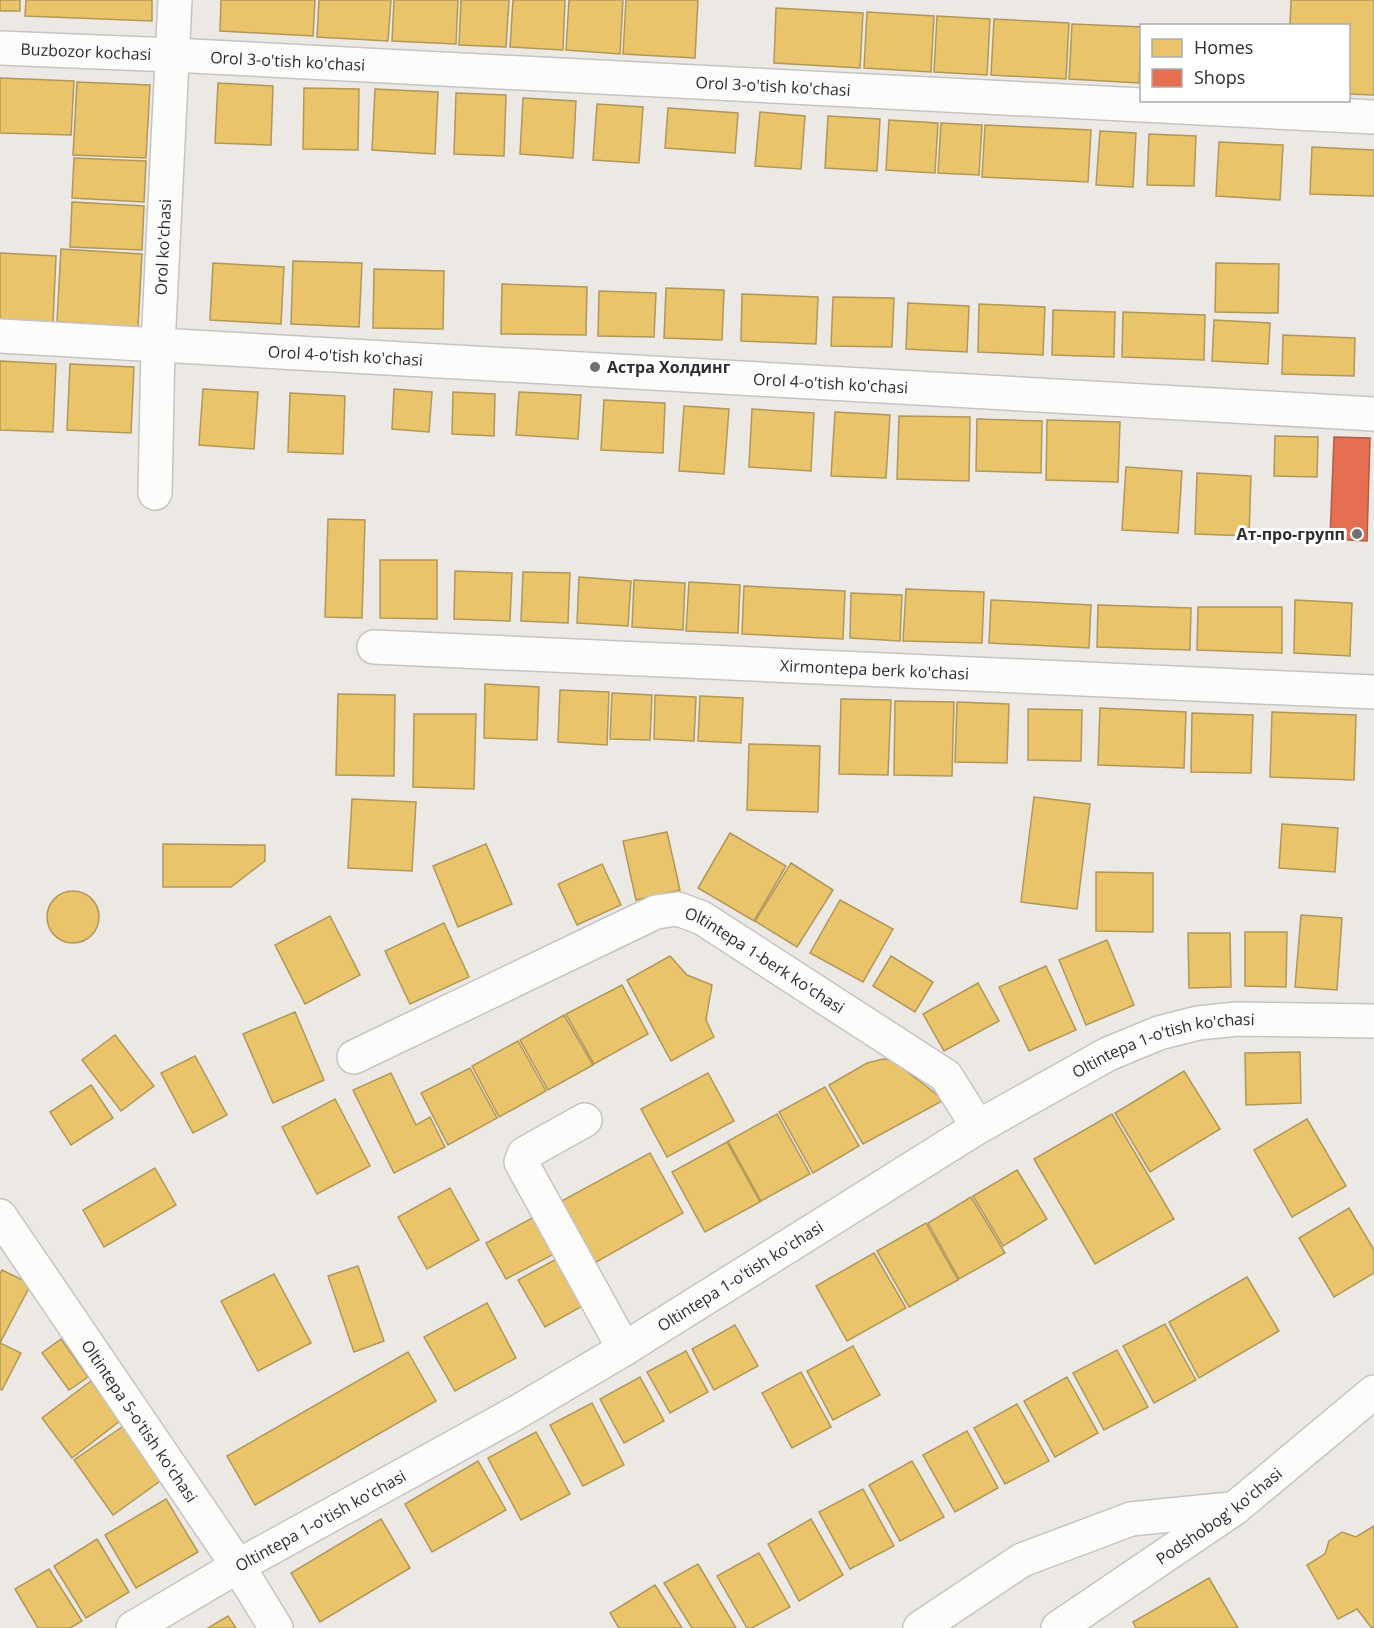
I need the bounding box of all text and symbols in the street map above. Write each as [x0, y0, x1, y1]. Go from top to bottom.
legend [1140, 24, 1350, 102]
text: Homes [1194, 35, 1253, 59]
street label: Buzbozor kochasi [20, 38, 152, 65]
street label: Orol 3-o'tish ko'chasi [210, 46, 366, 76]
text: Shops [1194, 65, 1245, 89]
street label: Orol 3-o'tish ko'chasi [695, 71, 851, 101]
street label: Orol ko'chasi [149, 198, 176, 296]
street label: Orol 4-o'tish ko'chasi [267, 340, 424, 371]
place label: Астра Холдинг [607, 356, 731, 378]
marker: Астра Холдинг [588, 360, 602, 374]
street label: Orol 4-o'tish ko'chasi [753, 368, 909, 399]
place label: Ат-про-групп [1237, 523, 1345, 545]
marker: Ат-про-групп [1350, 527, 1364, 541]
street label: Xirmontepa berk ko'chasi [780, 654, 969, 685]
street label: Oltintepa 1-berk ko'chasi [682, 902, 849, 1018]
street label: Oltintepa 1-o'tish ko'chasi [1068, 1008, 1255, 1083]
street label: Oltintepa 1-o'tish ko'chasi [653, 1216, 827, 1336]
street label: Oltintepa 5-o'tish ko'chasi [76, 1336, 203, 1507]
street label: Podshobog' ko'chasi [1151, 1462, 1287, 1570]
street label: Oltintepa 1-o'tish ko'chasi [231, 1465, 410, 1577]

